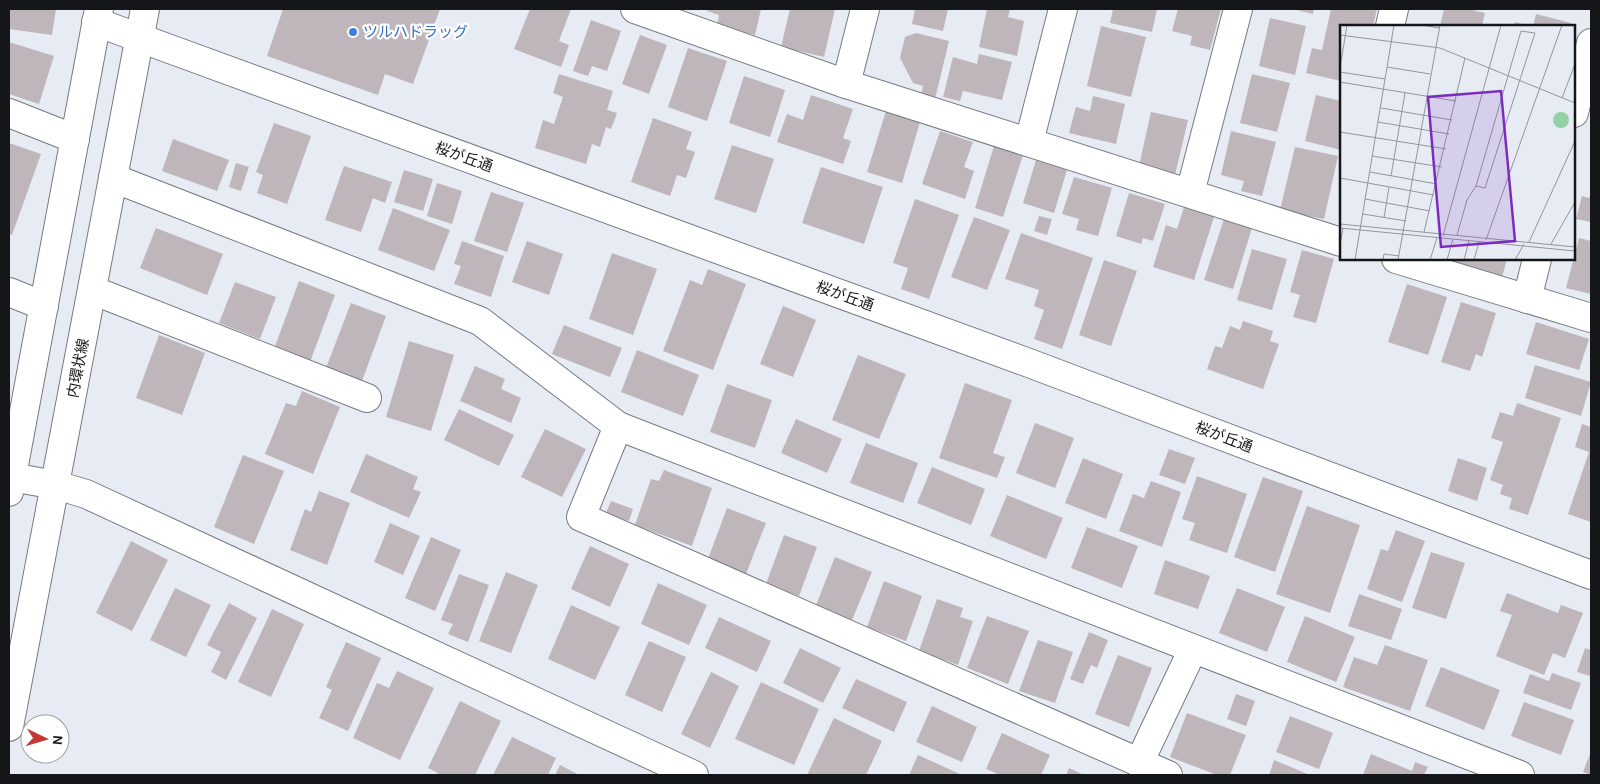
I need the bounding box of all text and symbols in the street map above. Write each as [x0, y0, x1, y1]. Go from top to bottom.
place label: ツルハドラッグ [363, 23, 468, 41]
inset map [1340, 25, 1575, 260]
marker: ツルハドラッグ [347, 26, 359, 38]
street label: 桜が丘通 [433, 138, 495, 176]
street label: 桜が丘通 [814, 277, 876, 315]
street label: 内環状線 [63, 337, 93, 399]
street label: 桜が丘通 [1193, 418, 1255, 456]
north arrow [20, 714, 70, 764]
text: N [49, 734, 66, 746]

